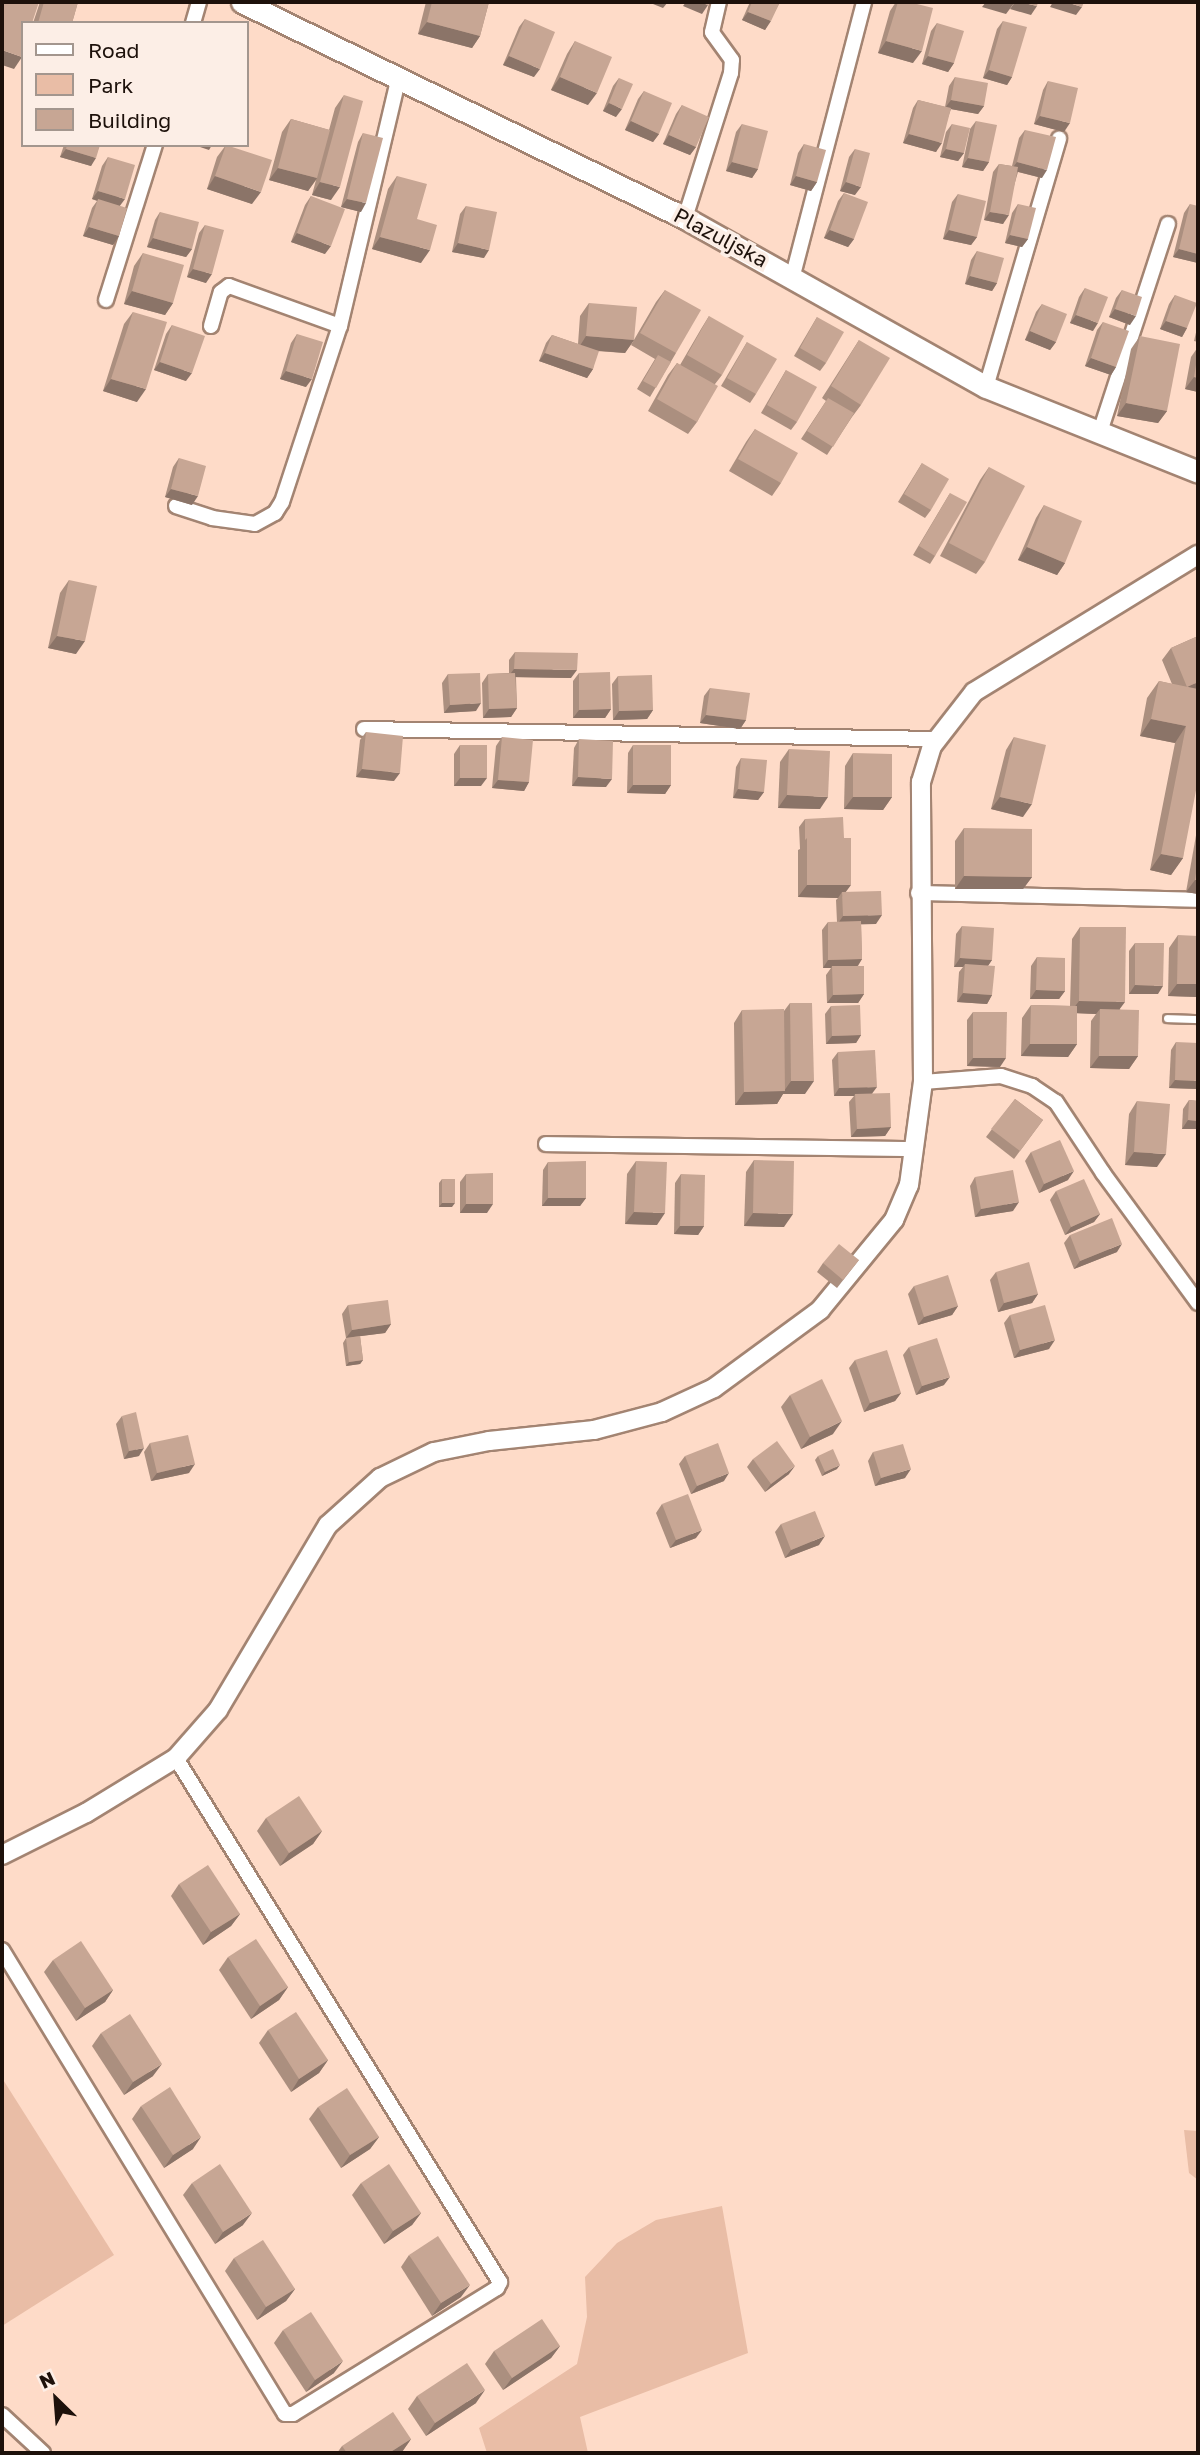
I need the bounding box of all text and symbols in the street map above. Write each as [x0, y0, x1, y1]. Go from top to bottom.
legend [21, 21, 248, 147]
text: Road [88, 37, 139, 63]
text: Park [88, 72, 133, 98]
text: Building [88, 107, 171, 133]
street label: Plazuljska [670, 202, 772, 272]
north arrow [21, 2364, 91, 2434]
text: N [35, 2366, 58, 2393]

